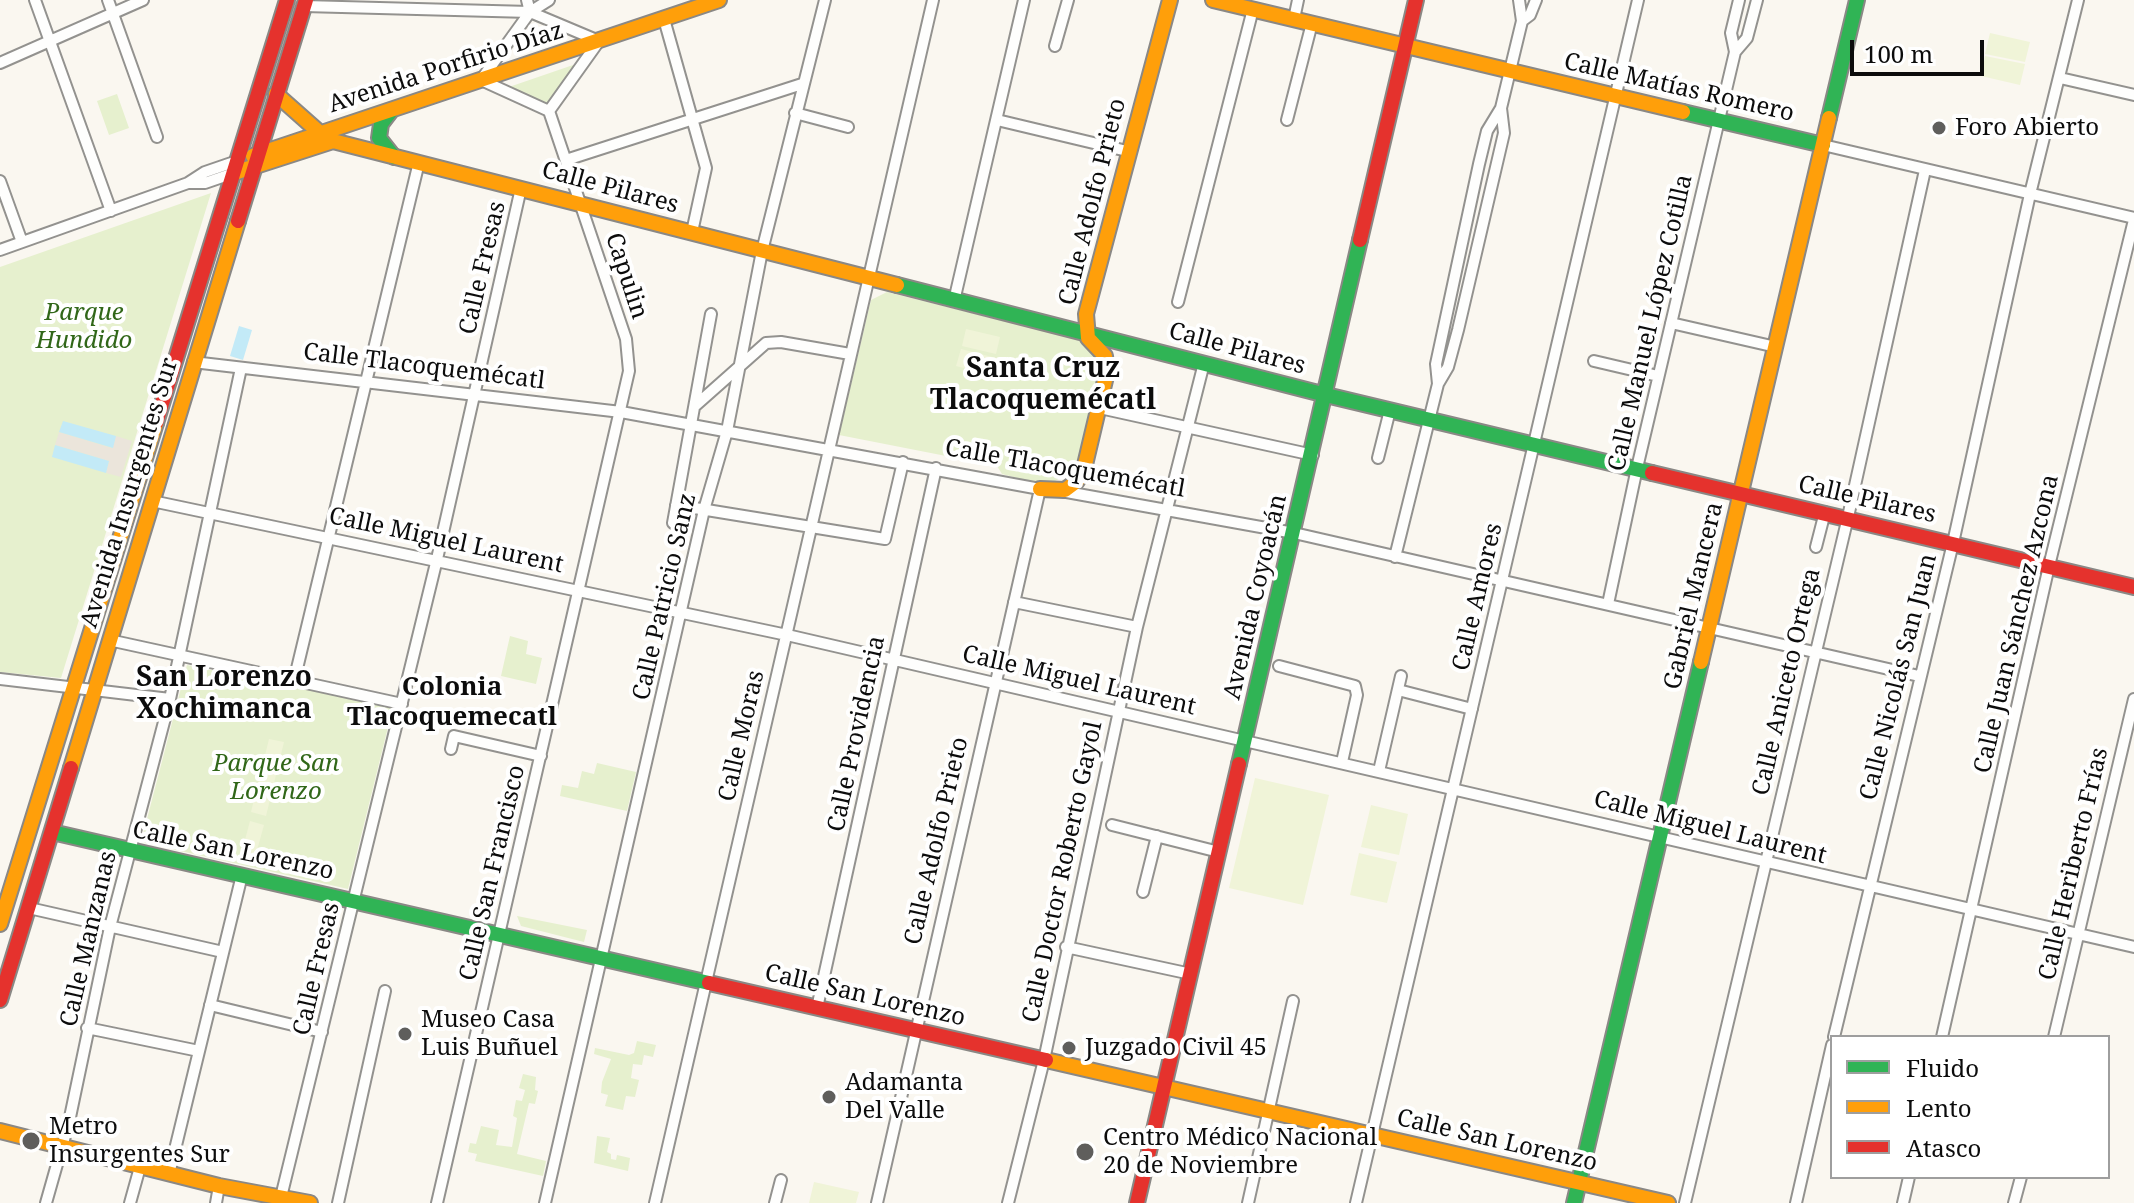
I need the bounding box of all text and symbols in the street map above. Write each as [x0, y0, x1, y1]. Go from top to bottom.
street label: Avenida Porfirio Díaz [325, 16, 567, 120]
scale bar [1854, 24, 1988, 74]
text: 100 m [1864, 37, 1933, 70]
street label: Calle Matías Romero [1561, 48, 1797, 128]
street label: Calle Adolfo Prieto [1053, 96, 1133, 308]
place label: Foro Abierto [1955, 114, 2099, 142]
marker: Foro Abierto [1930, 119, 1948, 137]
street label: Calle Pilares [539, 156, 681, 220]
street label: Calle Manuel López Cotilla [1603, 172, 1699, 474]
street label: Calle Fresas [454, 199, 512, 337]
street label: Capulin [599, 229, 653, 323]
park label: Parque Hundido [36, 299, 132, 355]
street label: Calle Pilares [1166, 317, 1308, 381]
street label: Calle Tlacoquemécatl [302, 338, 546, 396]
district label: Santa Cruz Tlacoquemécatl [930, 352, 1156, 418]
street label: Avenida Insurgentes Sur [75, 355, 185, 631]
street label: Calle Tlacoquemécatl [943, 434, 1187, 504]
street label: Calle Pilares [1795, 470, 1939, 530]
street label: Calle Juan Sánchez Azcona [1969, 472, 2065, 776]
street label: Calle Patricio Sanz [627, 491, 703, 703]
street label: Avenida Coyoacán [1218, 492, 1294, 702]
street label: Gabriel Mancera [1658, 500, 1730, 692]
street label: Calle Miguel Laurent [326, 502, 566, 580]
street label: Calle Amores [1447, 520, 1509, 674]
street label: Calle Nicolás San Juan [1854, 551, 1944, 803]
street label: Calle Aniceto Ortega [1747, 566, 1827, 798]
street label: Calle Providencia [822, 633, 892, 835]
street label: Calle Miguel Laurent [959, 640, 1199, 722]
district label: San Lorenzo Xochimanca [136, 661, 312, 727]
street label: Calle Moras [713, 668, 771, 804]
district label: Colonia Tlacoquemecatl [347, 672, 557, 734]
street label: Calle Doctor Roberto Gayol [1017, 719, 1109, 1025]
street label: Calle Adolfo Prieto [899, 734, 975, 948]
street label: Calle Heriberto Frías [2033, 745, 2115, 983]
park label: Parque San Lorenzo [213, 750, 339, 806]
street label: Calle San Francisco [454, 762, 532, 984]
street label: Calle Miguel Laurent [1591, 785, 1829, 871]
street label: Calle San Lorenzo [130, 816, 336, 886]
street label: Calle Manzanas [55, 848, 123, 1030]
street label: Calle Fresas [288, 900, 346, 1038]
street label: Calle San Lorenzo [762, 959, 968, 1033]
place label: Museo Casa Luis Buñuel [421, 1006, 558, 1062]
marker: Museo Casa Luis Buñuel [396, 1025, 414, 1043]
place label: Juzgado Civil 45 [1085, 1034, 1267, 1062]
legend [1830, 1035, 2110, 1179]
marker: Juzgado Civil 45 [1060, 1039, 1078, 1057]
text: Fluido [1906, 1051, 1979, 1084]
place label: Adamanta Del Valle [845, 1069, 963, 1125]
marker: Adamanta Del Valle [820, 1088, 838, 1106]
text: Lento [1906, 1091, 1972, 1124]
street label: Calle San Lorenzo [1394, 1104, 1600, 1178]
place label: Metro Insurgentes Sur [49, 1113, 230, 1169]
place label: Centro Médico Nacional 20 de Noviembre [1103, 1124, 1377, 1180]
marker: Metro Insurgentes Sur [20, 1130, 42, 1152]
text: Atasco [1906, 1131, 1981, 1164]
marker: Centro Médico Nacional 20 de Noviembre [1074, 1141, 1096, 1163]

